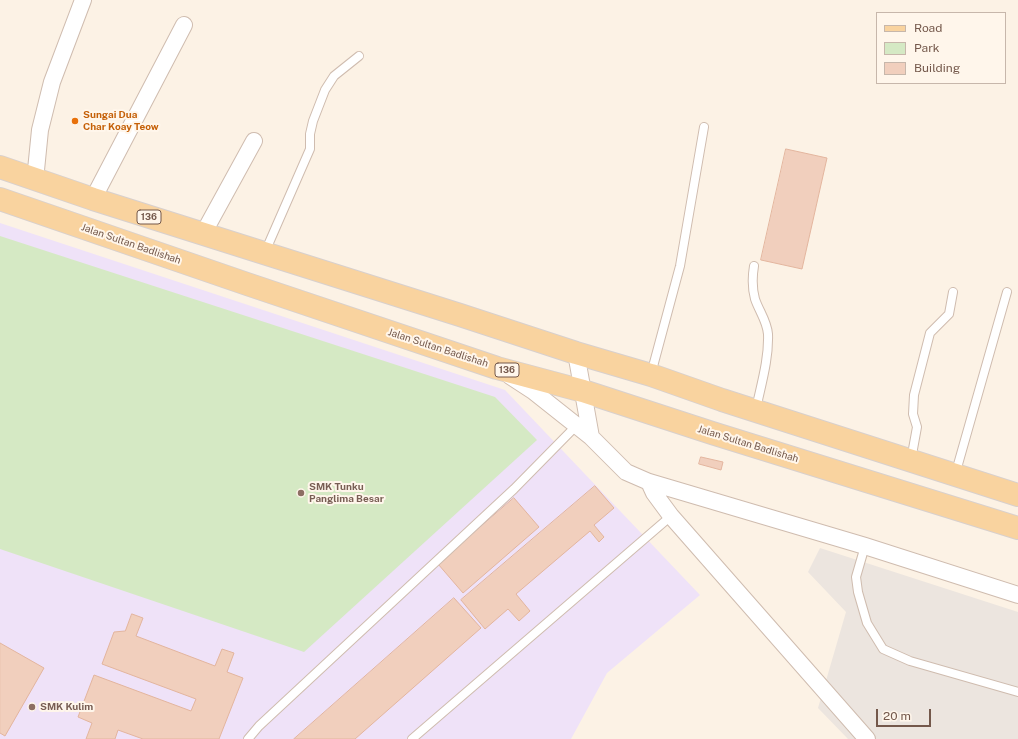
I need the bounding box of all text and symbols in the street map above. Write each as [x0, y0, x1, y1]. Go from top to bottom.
legend [876, 12, 1006, 84]
text: Road [914, 21, 942, 35]
text: Park [914, 41, 940, 55]
text: Building [914, 61, 960, 75]
place label: Sungai Dua Char Koay Teow [83, 109, 159, 132]
marker: Sungai Dua Char Koay Teow [70, 116, 80, 126]
road number: 136 [137, 210, 161, 224]
street label: Jalan Sultan Badlishah [80, 221, 182, 267]
street label: Jalan Sultan Badlishah [386, 326, 490, 370]
road number: 136 [495, 363, 519, 377]
street label: Jalan Sultan Badlishah [696, 423, 800, 465]
place label: SMK Tunku Panglima Besar [309, 481, 384, 504]
marker: SMK Tunku Panglima Besar [296, 488, 306, 498]
place label: SMK Kulim [40, 701, 93, 713]
scale bar [878, 701, 933, 727]
marker: SMK Kulim [27, 702, 37, 712]
text: 20 m [883, 709, 911, 723]

